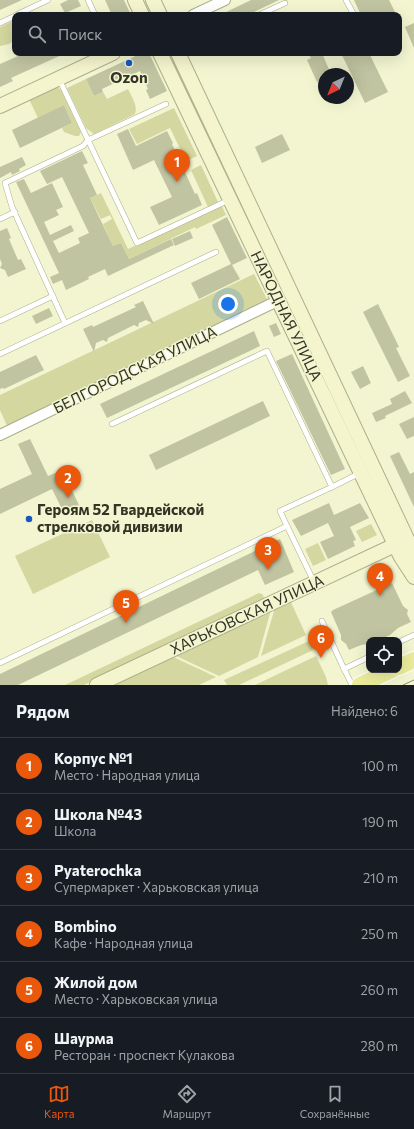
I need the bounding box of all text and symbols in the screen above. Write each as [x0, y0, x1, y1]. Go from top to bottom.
search box [12, 12, 402, 56]
icon: search [26, 23, 48, 45]
text: Поиск [58, 25, 102, 43]
marker: Ozon [124, 58, 134, 68]
place label: Ozon [110, 68, 148, 86]
north arrow [318, 68, 354, 104]
pin: 1 [164, 149, 190, 182]
street label: НАРОДНАЯ УЛИЦА [248, 248, 326, 384]
your location [218, 294, 238, 314]
street label: БЕЛГОРОДСКАЯ УЛИЦА [50, 322, 219, 417]
pin: 2 [55, 465, 81, 498]
place label: Героям 52 Гвардейской стрелковой дивизии [37, 500, 204, 535]
marker: Героям 52 Гвардейской стрелковой дивизии [24, 514, 34, 524]
pin: 3 [255, 537, 281, 570]
pin: 4 [367, 563, 393, 596]
street label: ХАРЬКОВСКАЯ УЛИЦА [167, 571, 326, 658]
pin: 5 [113, 590, 139, 623]
pin: 6 [308, 625, 334, 658]
map controls [366, 637, 402, 673]
button: locate [366, 637, 402, 673]
text: Рядом [16, 701, 70, 722]
text: Найдено: 6 [331, 703, 398, 719]
text: Корпус №1 [54, 749, 133, 767]
text: 1 [26, 758, 32, 774]
text: 100 m [362, 758, 398, 774]
text: Место · Народная улица [54, 767, 200, 783]
text: Школа №43 [54, 805, 142, 823]
text: 2 [25, 814, 33, 830]
text: 190 m [362, 814, 398, 830]
text: Школа [54, 823, 96, 839]
text: Pyaterochka [54, 861, 141, 879]
text: 3 [25, 870, 33, 886]
text: 210 m [363, 870, 398, 886]
text: Супермаркет · Харьковская улица [54, 879, 259, 895]
text: Bombino [54, 917, 117, 935]
text: 4 [25, 926, 33, 942]
text: 250 m [361, 926, 398, 942]
text: Кафе · Народная улица [54, 935, 193, 951]
text: Жилой дом [54, 973, 137, 991]
text: 5 [25, 982, 33, 998]
text: 260 m [361, 982, 398, 998]
text: Место · Харьковская улица [54, 991, 218, 1007]
text: Шаурма [54, 1029, 114, 1047]
text: 6 [25, 1038, 33, 1054]
text: 280 m [361, 1038, 398, 1054]
text: Ресторан · проспект Кулакова [54, 1047, 235, 1063]
tab: Карта [44, 1083, 74, 1120]
tab: Маршрут [163, 1083, 211, 1120]
tab: Сохранённые [300, 1083, 370, 1120]

